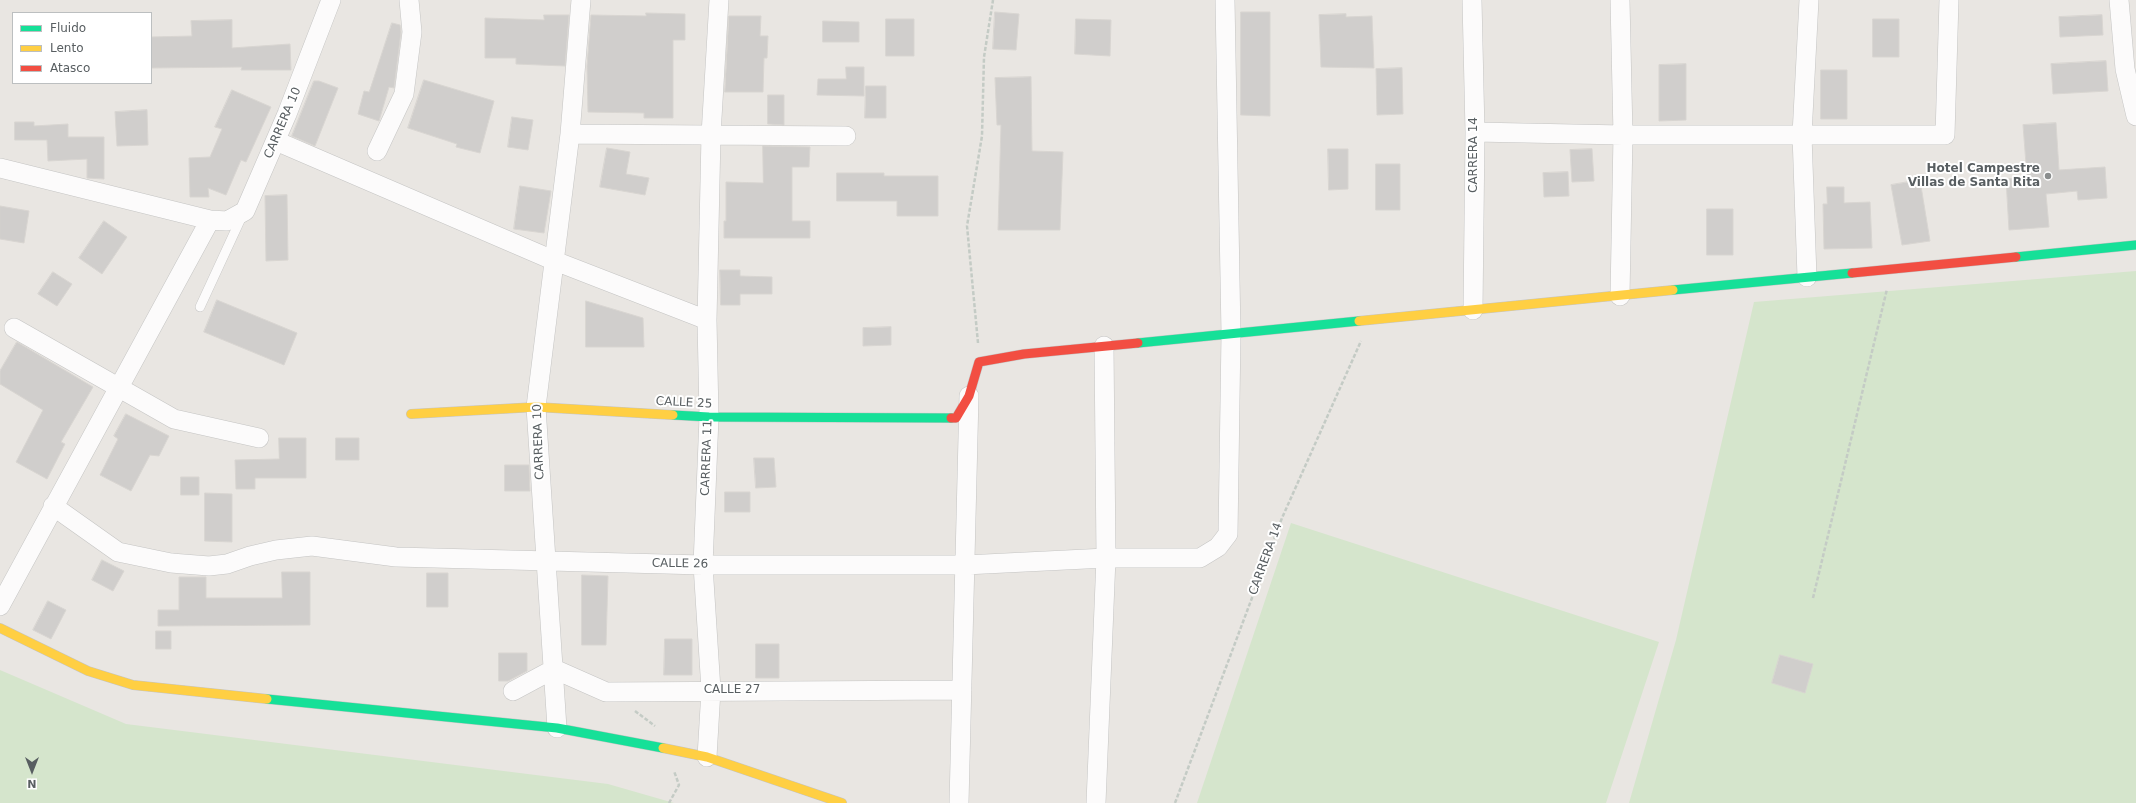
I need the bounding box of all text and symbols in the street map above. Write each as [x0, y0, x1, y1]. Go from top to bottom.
legend [12, 12, 152, 84]
text: Fluido [50, 21, 86, 35]
text: Lento [50, 41, 84, 55]
text: Atasco [50, 61, 90, 75]
street label: CARRERA 10 [262, 85, 304, 161]
street label: CARRERA 14 [1467, 117, 1481, 193]
place label: Hotel Campestre Villas de Santa Rita [1908, 162, 2040, 190]
marker: Hotel Campestre Villas de Santa Rita [2043, 171, 2053, 181]
street label: CALLE 25 [655, 394, 713, 412]
street label: CARRERA 10 [530, 404, 548, 480]
street label: CARRERA 11 [698, 420, 716, 496]
street label: CARRERA 14 [1246, 521, 1286, 597]
street label: CALLE 26 [652, 556, 708, 572]
street label: CALLE 27 [704, 683, 760, 697]
north arrow [12, 751, 52, 791]
text: N [27, 777, 37, 790]

